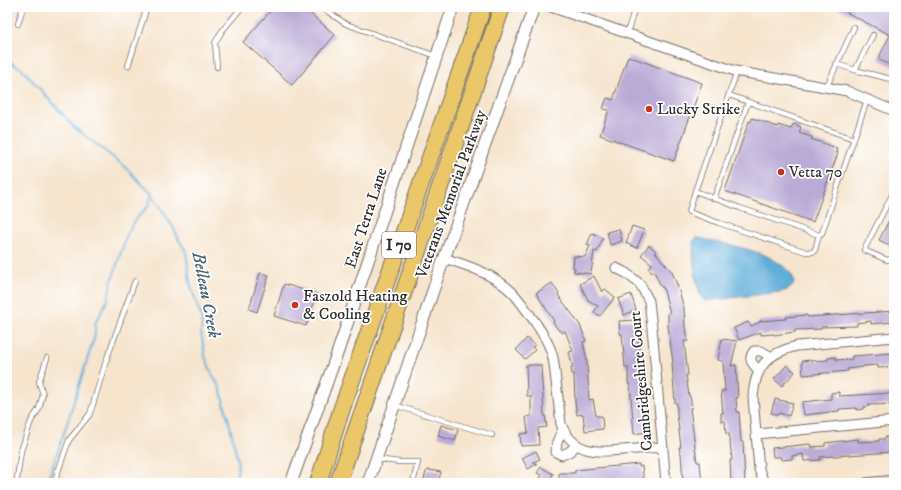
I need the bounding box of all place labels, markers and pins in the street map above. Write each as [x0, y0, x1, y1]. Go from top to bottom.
place label: Lucky Strike [657, 99, 740, 119]
marker: Lucky Strike [644, 104, 654, 114]
place label: Vetta 70 [788, 162, 842, 182]
marker: Vetta 70 [776, 167, 786, 177]
place label: Faszold Heating & Cooling [303, 286, 408, 324]
marker: Faszold Heating & Cooling [290, 300, 300, 310]

